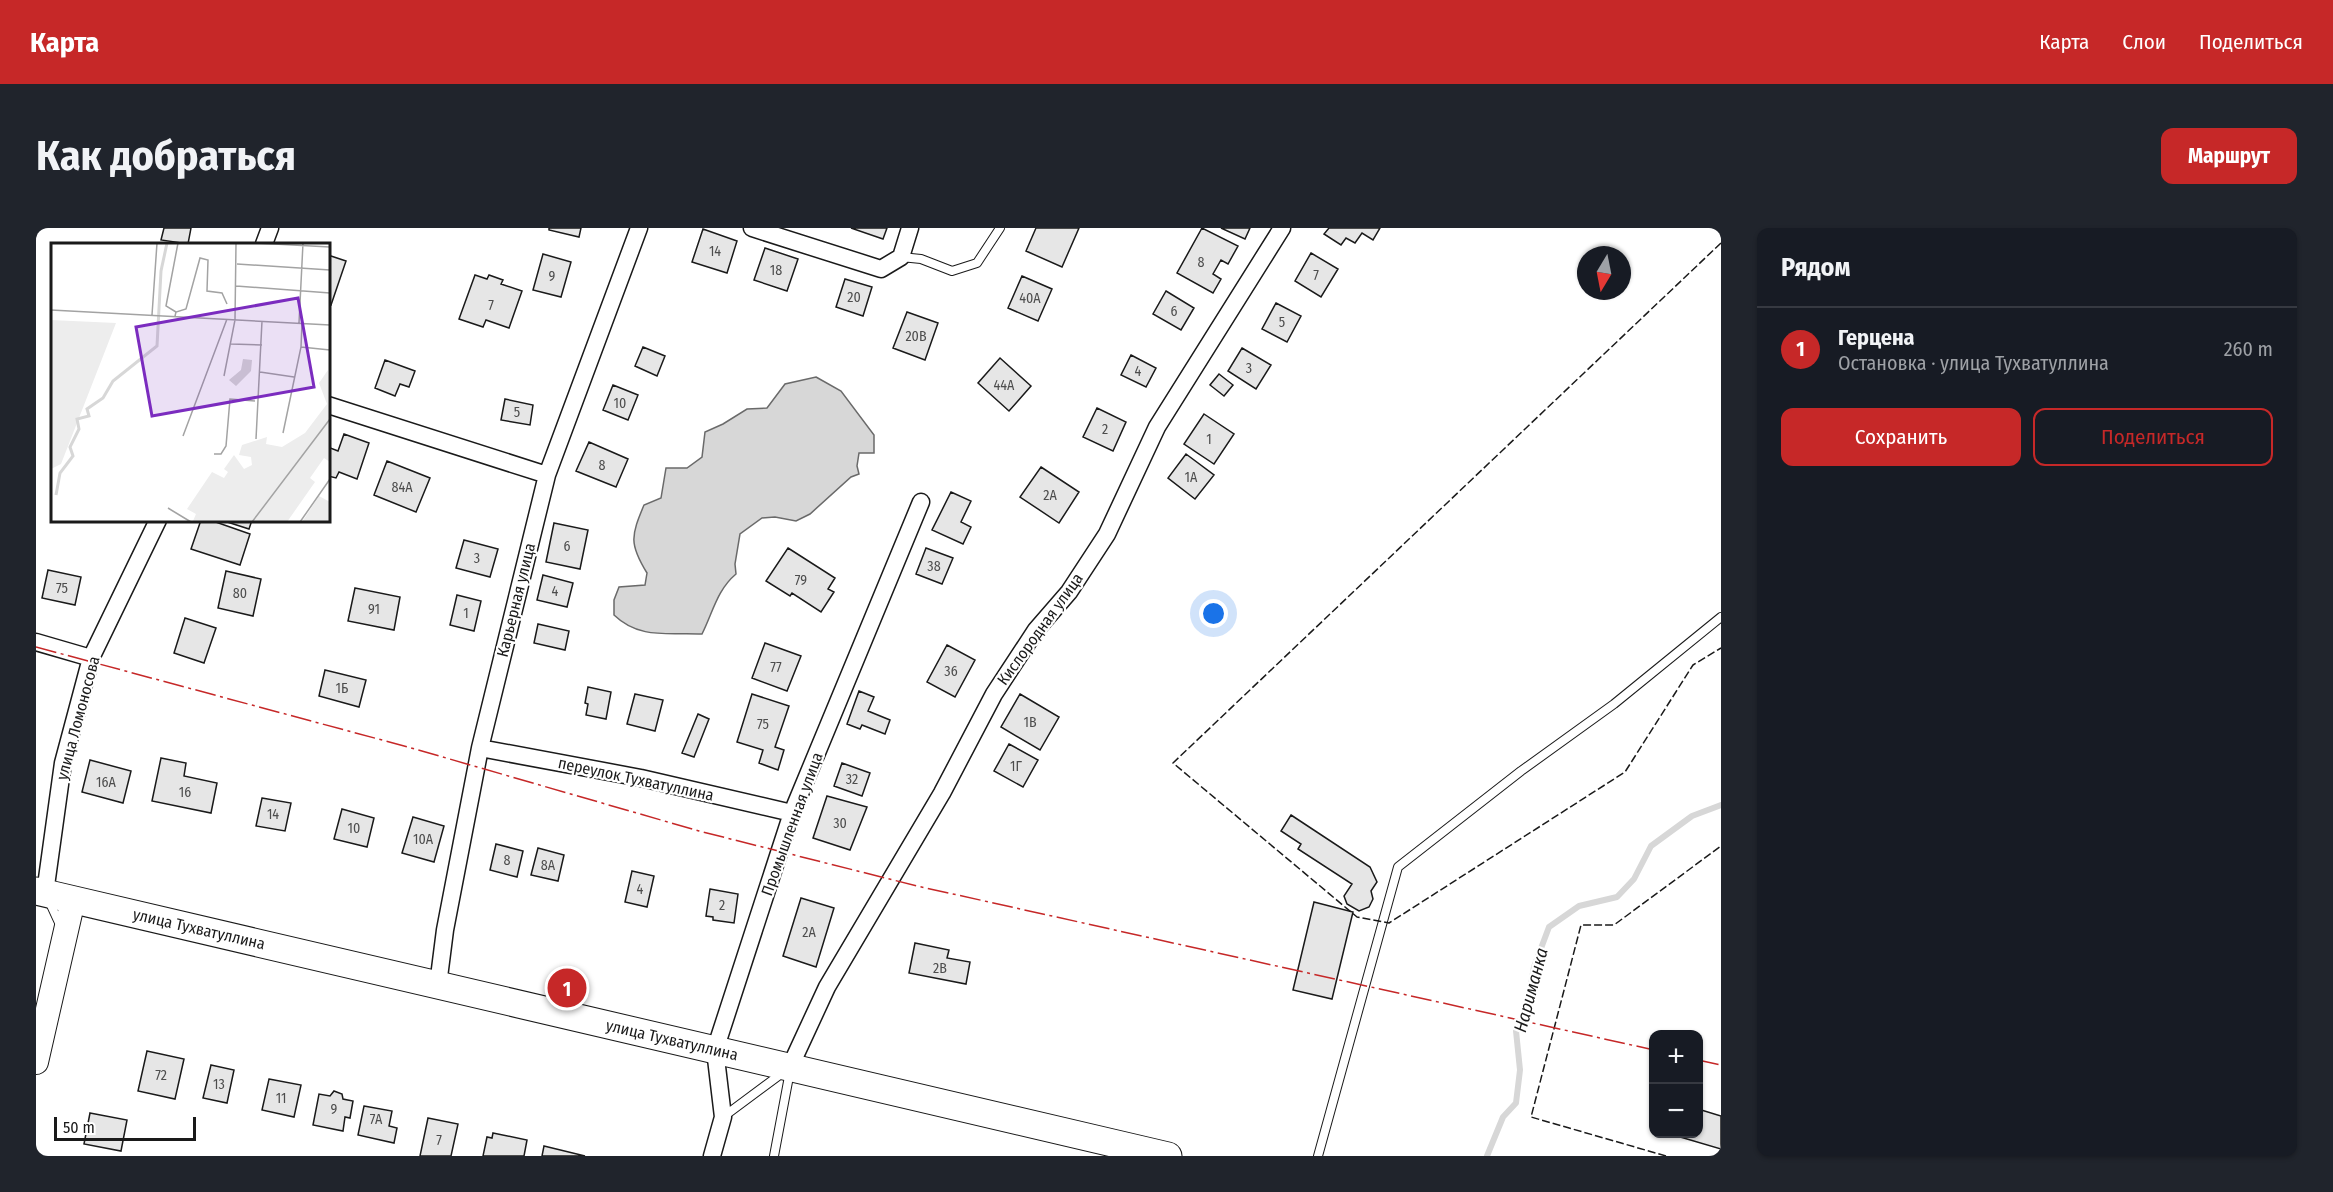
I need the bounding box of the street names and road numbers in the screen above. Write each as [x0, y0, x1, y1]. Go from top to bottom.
street label: Карьерная улица [493, 541, 539, 659]
street label: Кислородная улица [993, 569, 1087, 689]
street label: улица Ломоносова [52, 654, 104, 782]
street label: Промышленная улица [757, 750, 827, 898]
street label: переулок Тухватуллина [556, 753, 716, 805]
street label: улица Тухватуллина [131, 905, 267, 953]
street label: улица Тухватуллина [604, 1016, 740, 1064]

